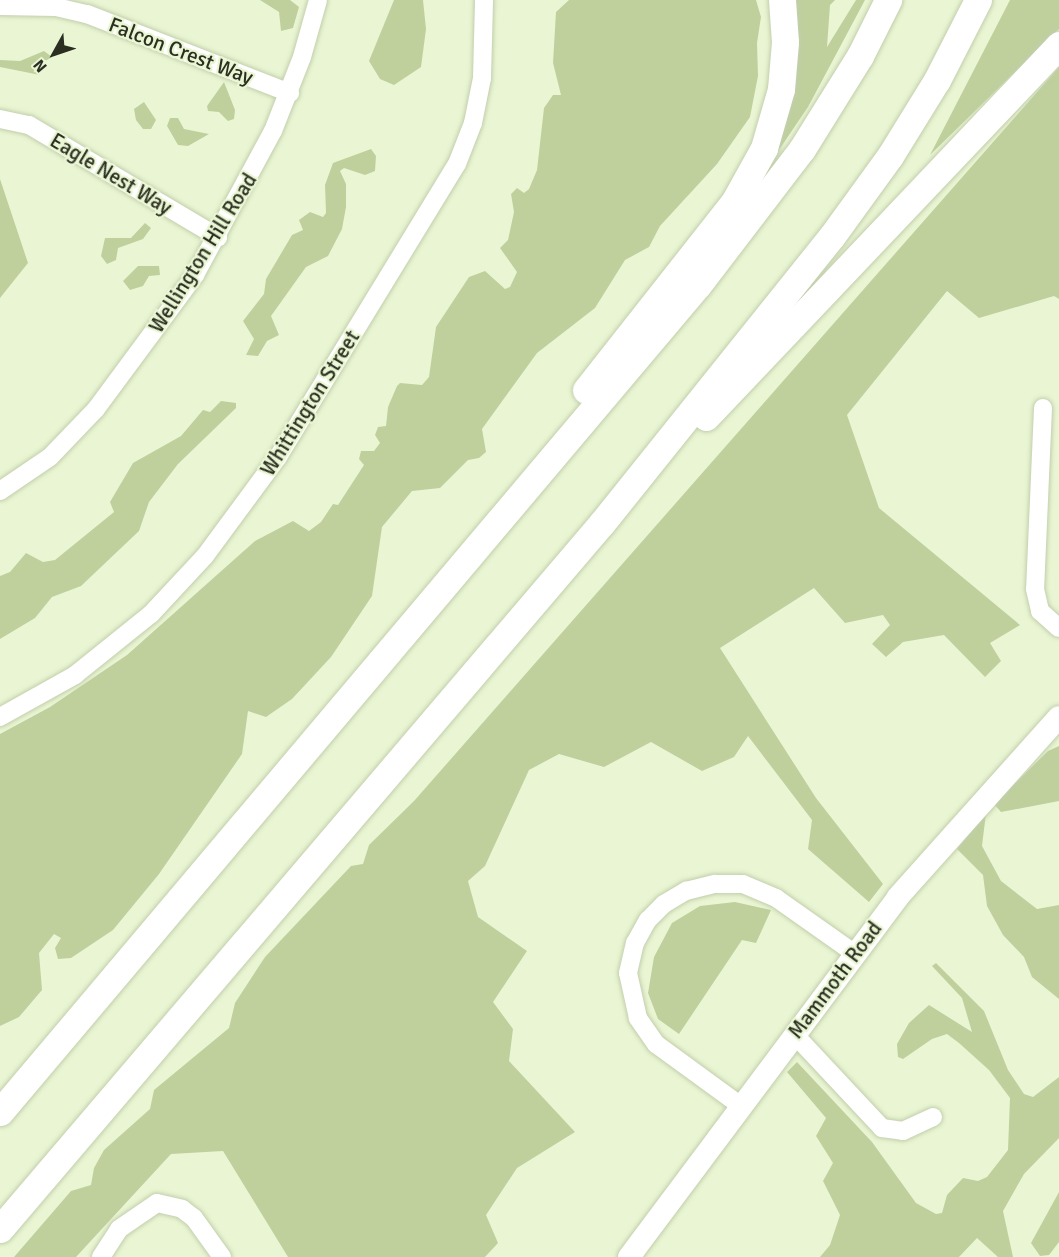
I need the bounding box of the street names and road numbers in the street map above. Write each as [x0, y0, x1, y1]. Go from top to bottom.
street label: Falcon Crest Way [105, 12, 257, 90]
street label: Eagle Nest Way [45, 128, 177, 220]
street label: Wellington Hill Road [144, 169, 262, 337]
street label: Whittington Street [255, 326, 365, 480]
street label: Mammoth Road [783, 916, 887, 1044]

